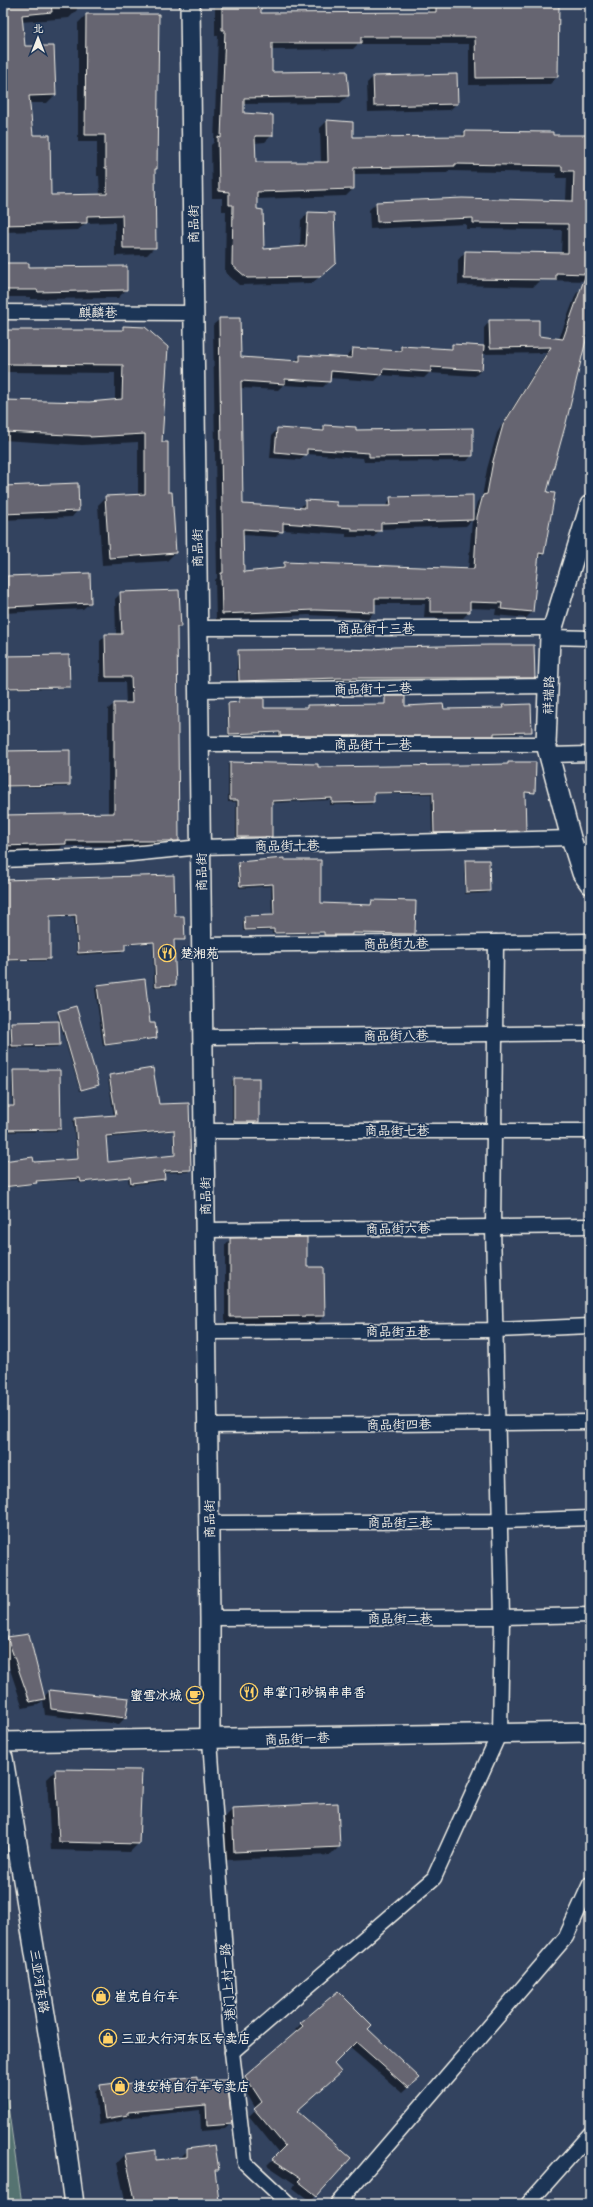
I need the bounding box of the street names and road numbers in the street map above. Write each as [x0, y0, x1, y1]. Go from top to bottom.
street label: 商品街 [186, 204, 203, 244]
street label: 麒麟巷 [78, 305, 118, 322]
street label: 商品街 [190, 528, 207, 568]
street label: 商品街十三巷 [337, 621, 415, 638]
street label: 祥瑞路 [540, 675, 559, 715]
street label: 商品街十二巷 [334, 680, 412, 699]
street label: 商品街十一巷 [334, 737, 412, 754]
street label: 商品街十巷 [254, 837, 320, 856]
street label: 商品街 [194, 852, 211, 892]
street label: 商品街九巷 [363, 935, 429, 954]
street label: 商品街八巷 [363, 1027, 429, 1046]
street label: 商品街七巷 [364, 1123, 430, 1140]
street label: 商品街 [198, 1176, 215, 1216]
street label: 商品街六巷 [365, 1220, 431, 1239]
street label: 商品街五巷 [365, 1324, 431, 1341]
street label: 商品街四巷 [366, 1416, 432, 1435]
street label: 商品街 [202, 1499, 219, 1539]
street label: 商品街三巷 [367, 1515, 433, 1532]
street label: 商品街二巷 [367, 1611, 433, 1628]
street label: 商品街一巷 [264, 1730, 330, 1749]
street label: 港门上村一路 [217, 1942, 240, 2021]
street label: 三亚河东路 [25, 1948, 52, 2015]

